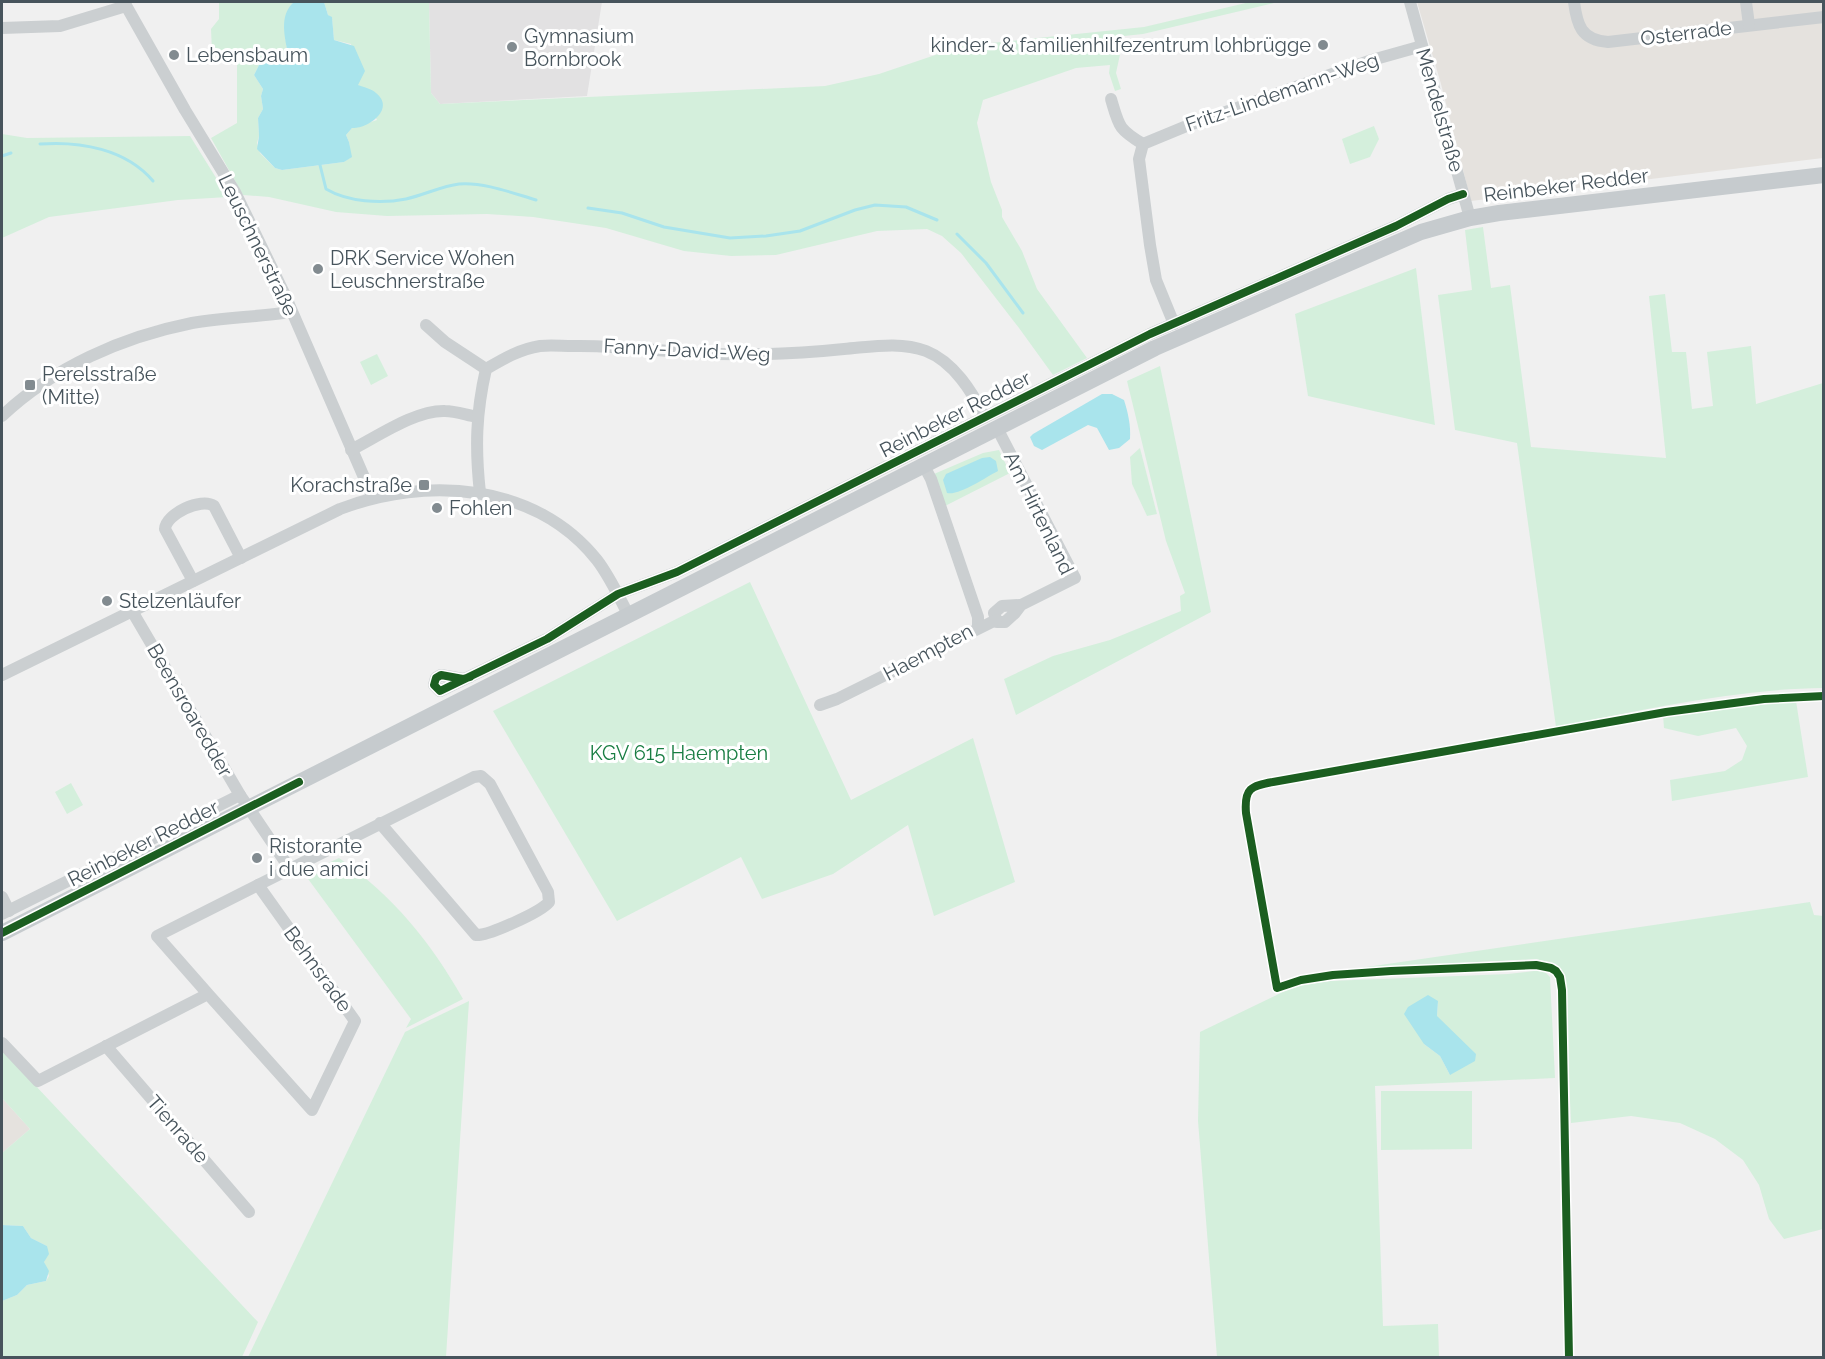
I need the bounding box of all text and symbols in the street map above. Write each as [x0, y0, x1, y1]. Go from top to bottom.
street label: Osterrade [1639, 15, 1733, 51]
place label: Gymnasium Bornbrook [524, 24, 634, 71]
place label: kinder- & familienhilfezentrum lohbrügge [931, 33, 1311, 57]
marker: kinder- & familienhilfezentrum lohbrügge [1316, 38, 1330, 52]
marker: Gymnasium Bornbrook [505, 40, 519, 54]
place label: Lebensbaum [186, 43, 308, 67]
street label: Mendelstraße [1411, 45, 1469, 175]
marker: Lebensbaum [167, 48, 181, 62]
street label: Fritz-Lindemann-Weg [1182, 48, 1382, 136]
street label: Reinbeker Redder [1482, 163, 1650, 207]
street label: Leuschnerstraße [213, 170, 303, 320]
place label: DRK Service Wohen Leuschnerstraße [330, 246, 515, 293]
marker: DRK Service Wohen Leuschnerstraße [311, 262, 325, 276]
street label: Fanny-David-Weg [603, 334, 771, 366]
place label: Perelsstraße (Mitte) [42, 362, 157, 409]
street label: Reinbeker Redder [876, 366, 1034, 462]
marker: Perelsstraße (Mitte) [23, 378, 37, 392]
street label: Am Hirtenland [999, 448, 1079, 578]
place label: Korachstraße [290, 473, 412, 497]
marker: Korachstraße [417, 478, 431, 492]
place label: Fohlen [449, 496, 513, 520]
marker: Fohlen [430, 501, 444, 515]
place label: Stelzenläufer [119, 589, 241, 613]
marker: Stelzenläufer [100, 594, 114, 608]
street label: Haempten [879, 618, 977, 686]
street label: Beensroaredder [142, 639, 238, 781]
park label: KGV 615 Haempten [590, 741, 768, 765]
street label: Reinbeker Redder [64, 795, 222, 891]
place label: Ristorante i due amici [269, 834, 369, 881]
marker: Ristorante i due amici [250, 851, 264, 865]
street label: Behnsrade [279, 921, 357, 1017]
street label: Tienrade [142, 1090, 214, 1168]

